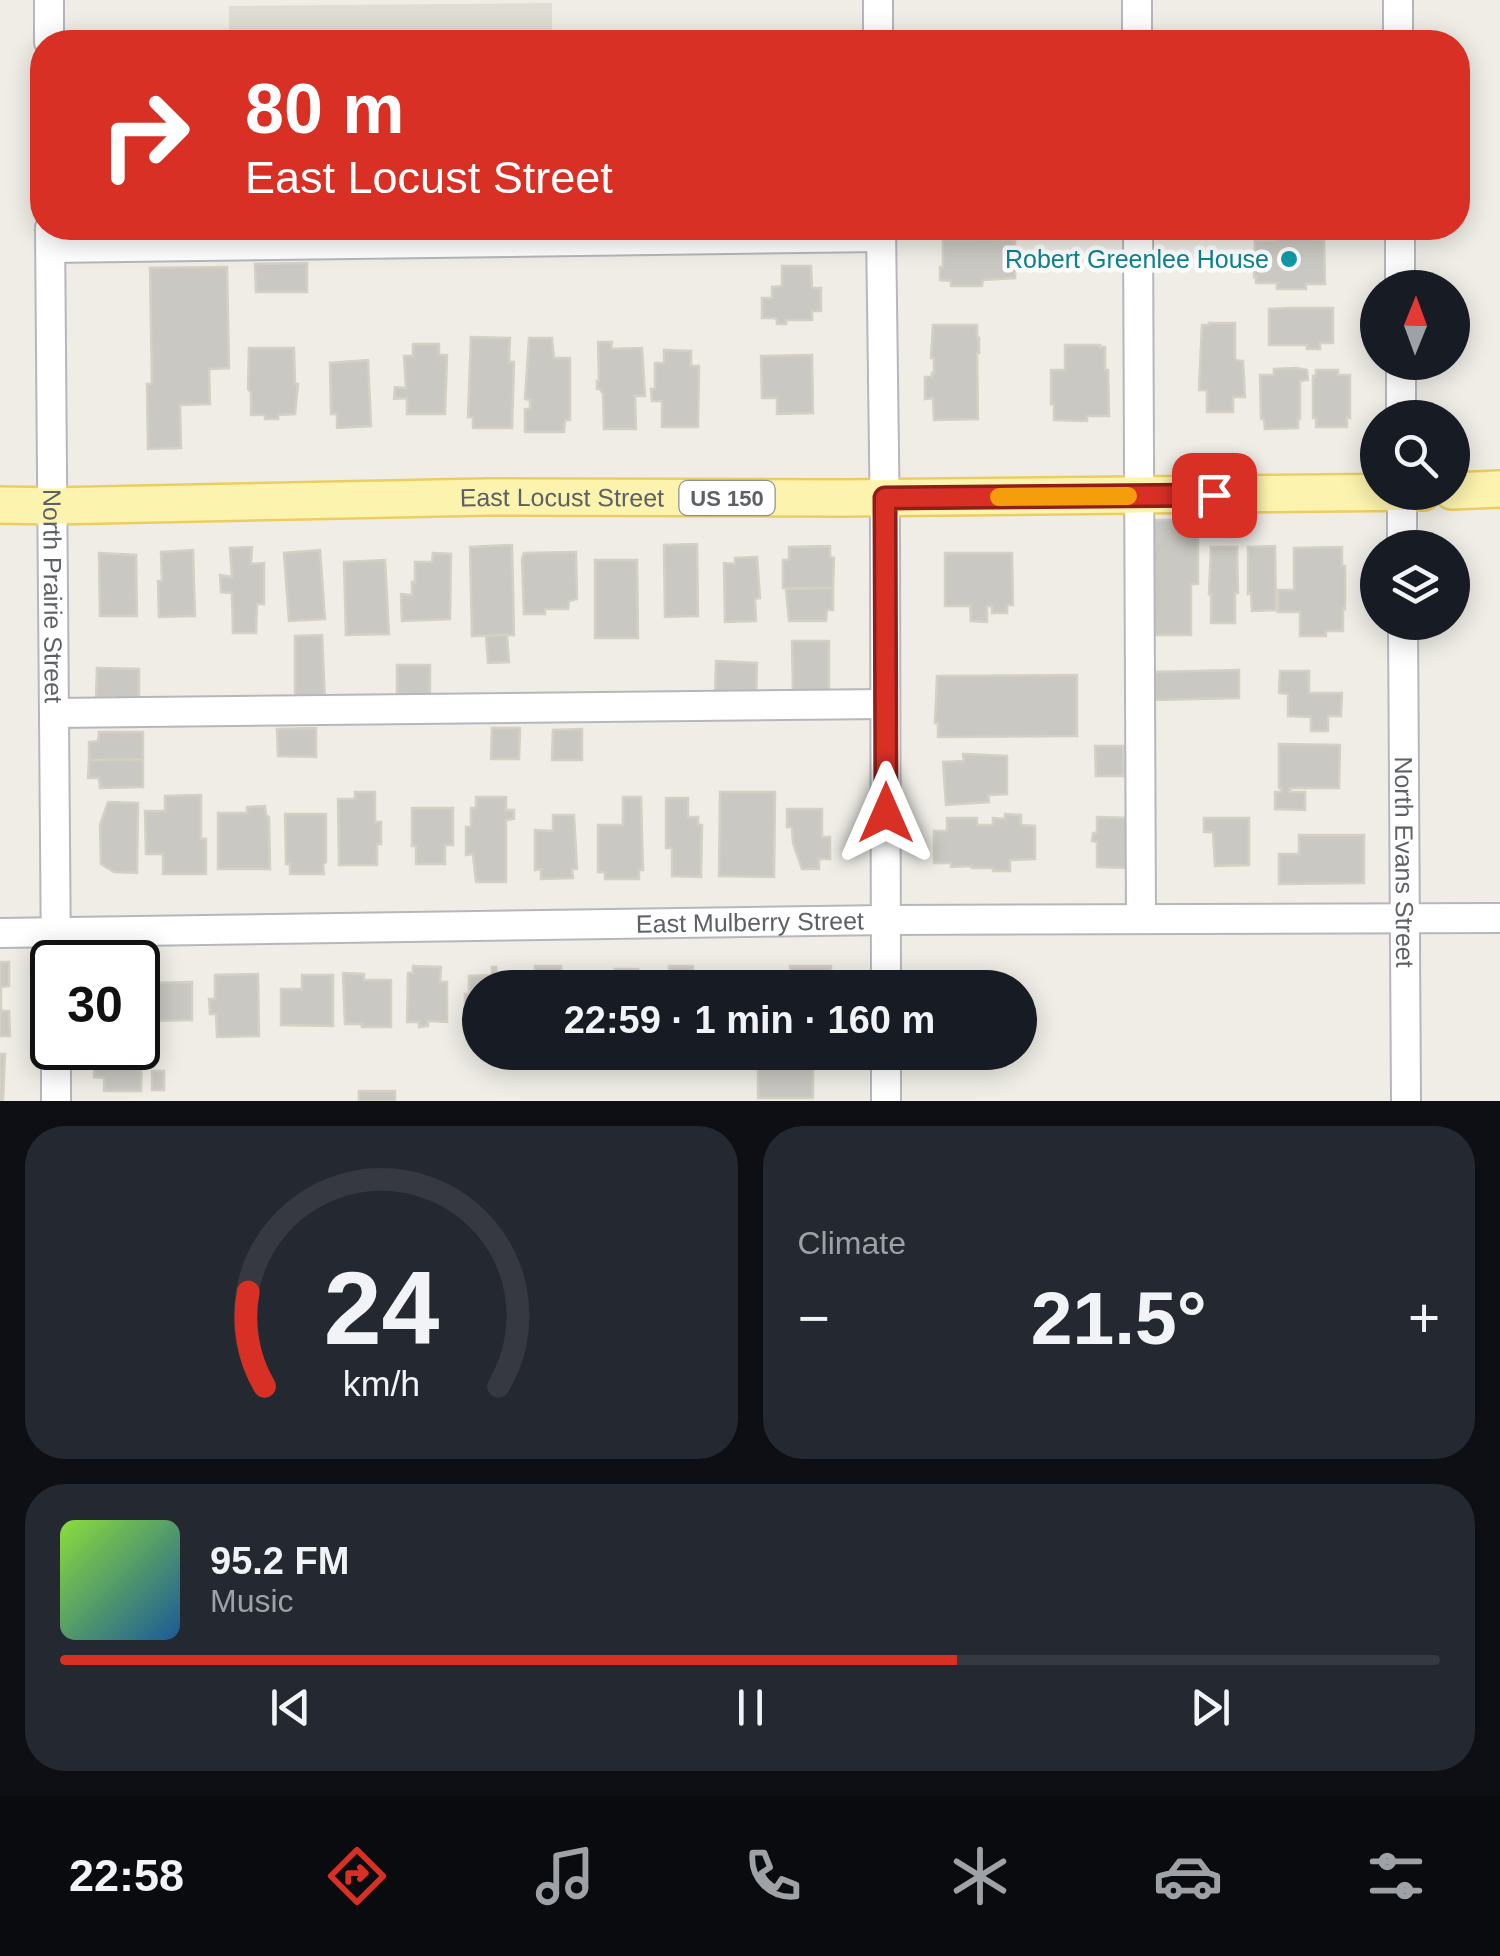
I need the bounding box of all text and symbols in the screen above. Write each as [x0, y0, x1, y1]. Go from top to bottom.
icon: right [80, 70, 210, 200]
text: 80 m [245, 70, 405, 148]
text: East Locust Street [245, 152, 613, 203]
place label: Robert Greenlee House [1005, 245, 1269, 273]
marker: Robert Greenlee House [1278, 248, 1300, 270]
north arrow [1360, 270, 1470, 380]
map controls [1360, 270, 1470, 640]
button: search [1360, 400, 1470, 510]
pin [1172, 453, 1257, 538]
icon: arrive [1187, 468, 1242, 523]
road number: US 150 [680, 481, 774, 515]
street label: East Locust Street [459, 483, 664, 512]
street label: North Prairie Street [38, 489, 68, 703]
button: layers [1360, 530, 1470, 640]
street label: North Evans Street [1390, 756, 1419, 968]
position arrow [834, 761, 938, 865]
street label: East Mulberry Street [636, 906, 864, 938]
speed limit sign: 30 [30, 940, 160, 1070]
text: 22:59 · 1 min · 160 m [564, 999, 935, 1041]
text: Climate [798, 1225, 906, 1261]
text: 24 [323, 1250, 439, 1366]
text: 21.5° [1031, 1276, 1207, 1360]
text: − [798, 1287, 830, 1349]
text: + [1408, 1287, 1440, 1349]
text: km/h [343, 1364, 420, 1404]
text: 95.2 FM [210, 1540, 349, 1582]
text: Music [210, 1583, 294, 1619]
icon: previous [263, 1680, 318, 1735]
icon: pause [723, 1680, 778, 1735]
icon: next [1183, 1680, 1238, 1735]
icon: directions [322, 1841, 392, 1911]
icon: music [530, 1841, 600, 1911]
icon: phone [738, 1841, 808, 1911]
icon: climate [945, 1841, 1015, 1911]
icon: car [1153, 1841, 1223, 1911]
icon: filters [1361, 1841, 1431, 1911]
text: 22:58 [69, 1850, 184, 1901]

